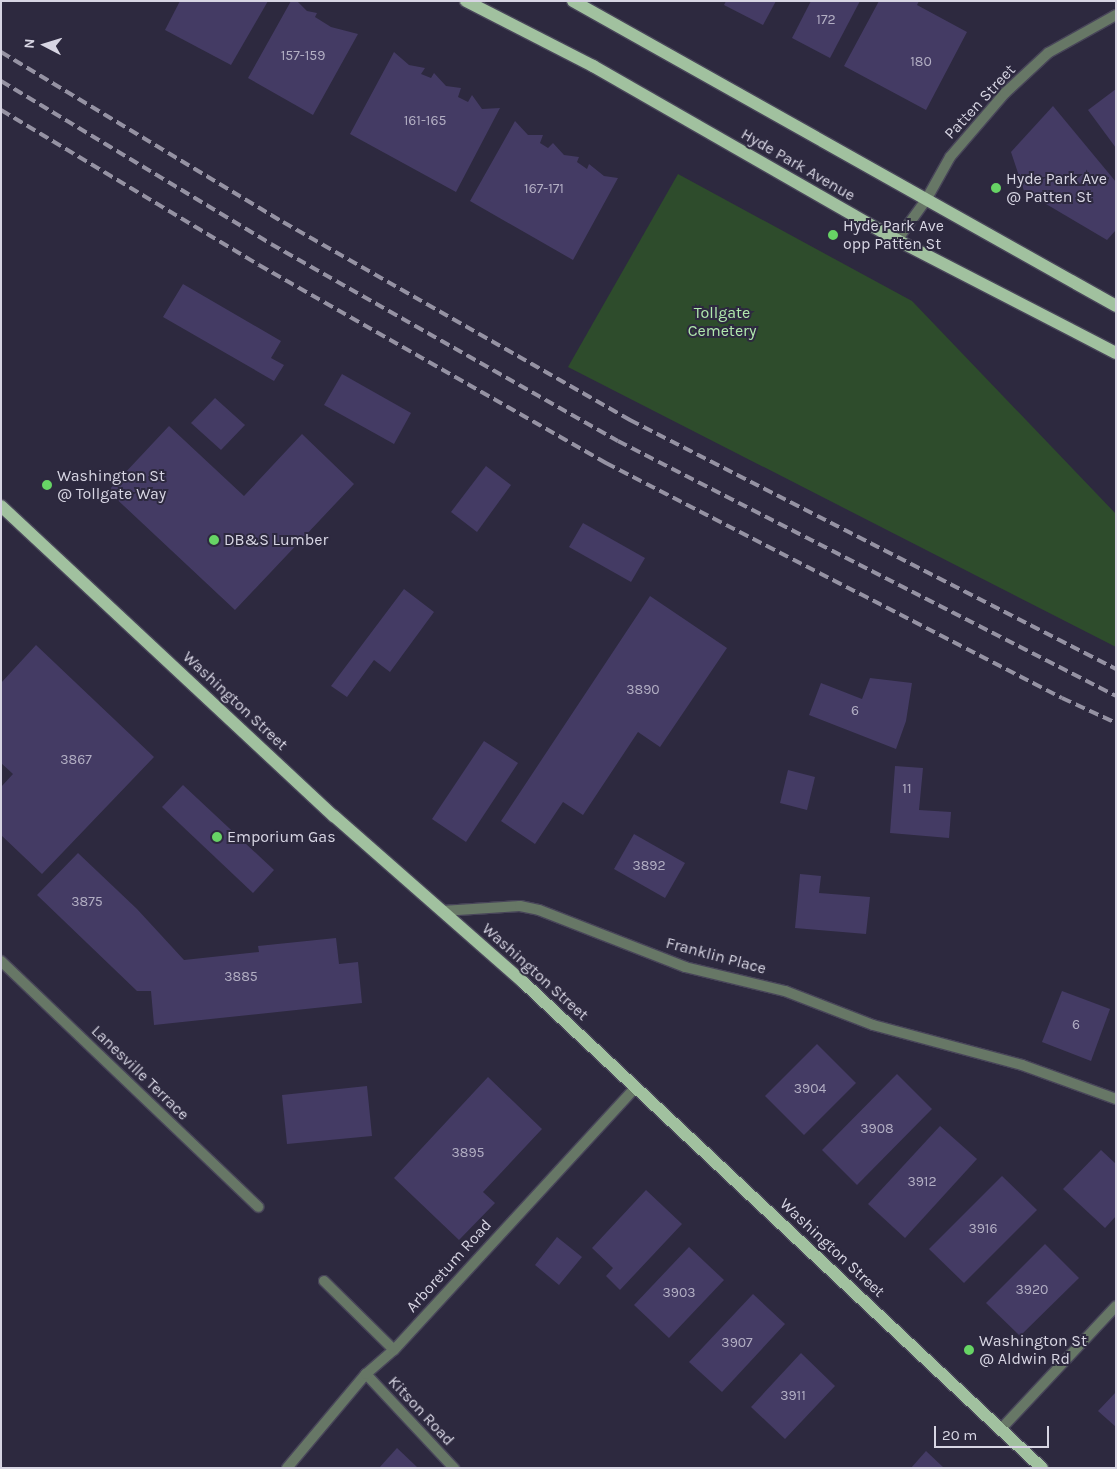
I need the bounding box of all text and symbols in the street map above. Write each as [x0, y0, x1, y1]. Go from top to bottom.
house number: 172 [816, 12, 836, 28]
north arrow [20, 20, 70, 70]
text: N [21, 38, 38, 49]
house number: 157-159 [281, 48, 325, 64]
house number: 180 [910, 54, 932, 70]
street label: Patten Street [940, 61, 1020, 143]
house number: 161-165 [404, 113, 446, 129]
street label: Hyde Park Avenue [738, 125, 858, 205]
place label: Hyde Park Ave @ Patten St [1006, 169, 1107, 207]
house number: 167-171 [524, 181, 564, 197]
marker: Hyde Park Ave @ Patten St [990, 182, 1002, 194]
place label: Hyde Park Ave opp Patten St [843, 216, 944, 254]
marker: Hyde Park Ave opp Patten St [827, 229, 839, 241]
park label: Tollgate Cemetery [688, 303, 756, 341]
place label: Washington St @ Tollgate Way [57, 466, 166, 504]
marker: Washington St @ Tollgate Way [41, 479, 53, 491]
place label: DB&S Lumber [224, 530, 328, 550]
marker: DB&S Lumber [208, 534, 220, 546]
street label: Washington Street [179, 648, 291, 754]
house number: 3890 [626, 682, 660, 698]
house number: 6 [851, 703, 859, 719]
house number: 3867 [60, 752, 92, 768]
house number: 11 [902, 781, 912, 797]
place label: Emporium Gas [227, 827, 336, 847]
marker: Emporium Gas [211, 831, 223, 843]
house number: 3892 [632, 858, 666, 874]
house number: 3875 [71, 894, 103, 910]
street label: Washington Street [478, 919, 592, 1025]
street label: Franklin Place [664, 933, 768, 979]
house number: 3885 [224, 969, 258, 985]
house number: 6 [1072, 1017, 1080, 1033]
street label: Lanesville Terrace [87, 1022, 193, 1124]
house number: 3904 [794, 1081, 826, 1097]
house number: 3908 [860, 1121, 894, 1137]
house number: 3895 [452, 1145, 484, 1161]
house number: 3912 [907, 1174, 937, 1190]
street label: Washington Street [776, 1195, 888, 1301]
street label: Arboretum Road [402, 1216, 496, 1316]
house number: 3916 [968, 1221, 998, 1237]
house number: 3920 [1016, 1282, 1048, 1298]
house number: 3903 [663, 1285, 695, 1301]
place label: Washington St @ Aldwin Rd [979, 1331, 1087, 1369]
house number: 3907 [721, 1335, 753, 1351]
marker: Washington St @ Aldwin Rd [963, 1344, 975, 1356]
street label: Kitson Road [384, 1372, 458, 1450]
house number: 3911 [780, 1388, 806, 1404]
scale bar [937, 1416, 1052, 1448]
text: 20 m [942, 1426, 977, 1444]

